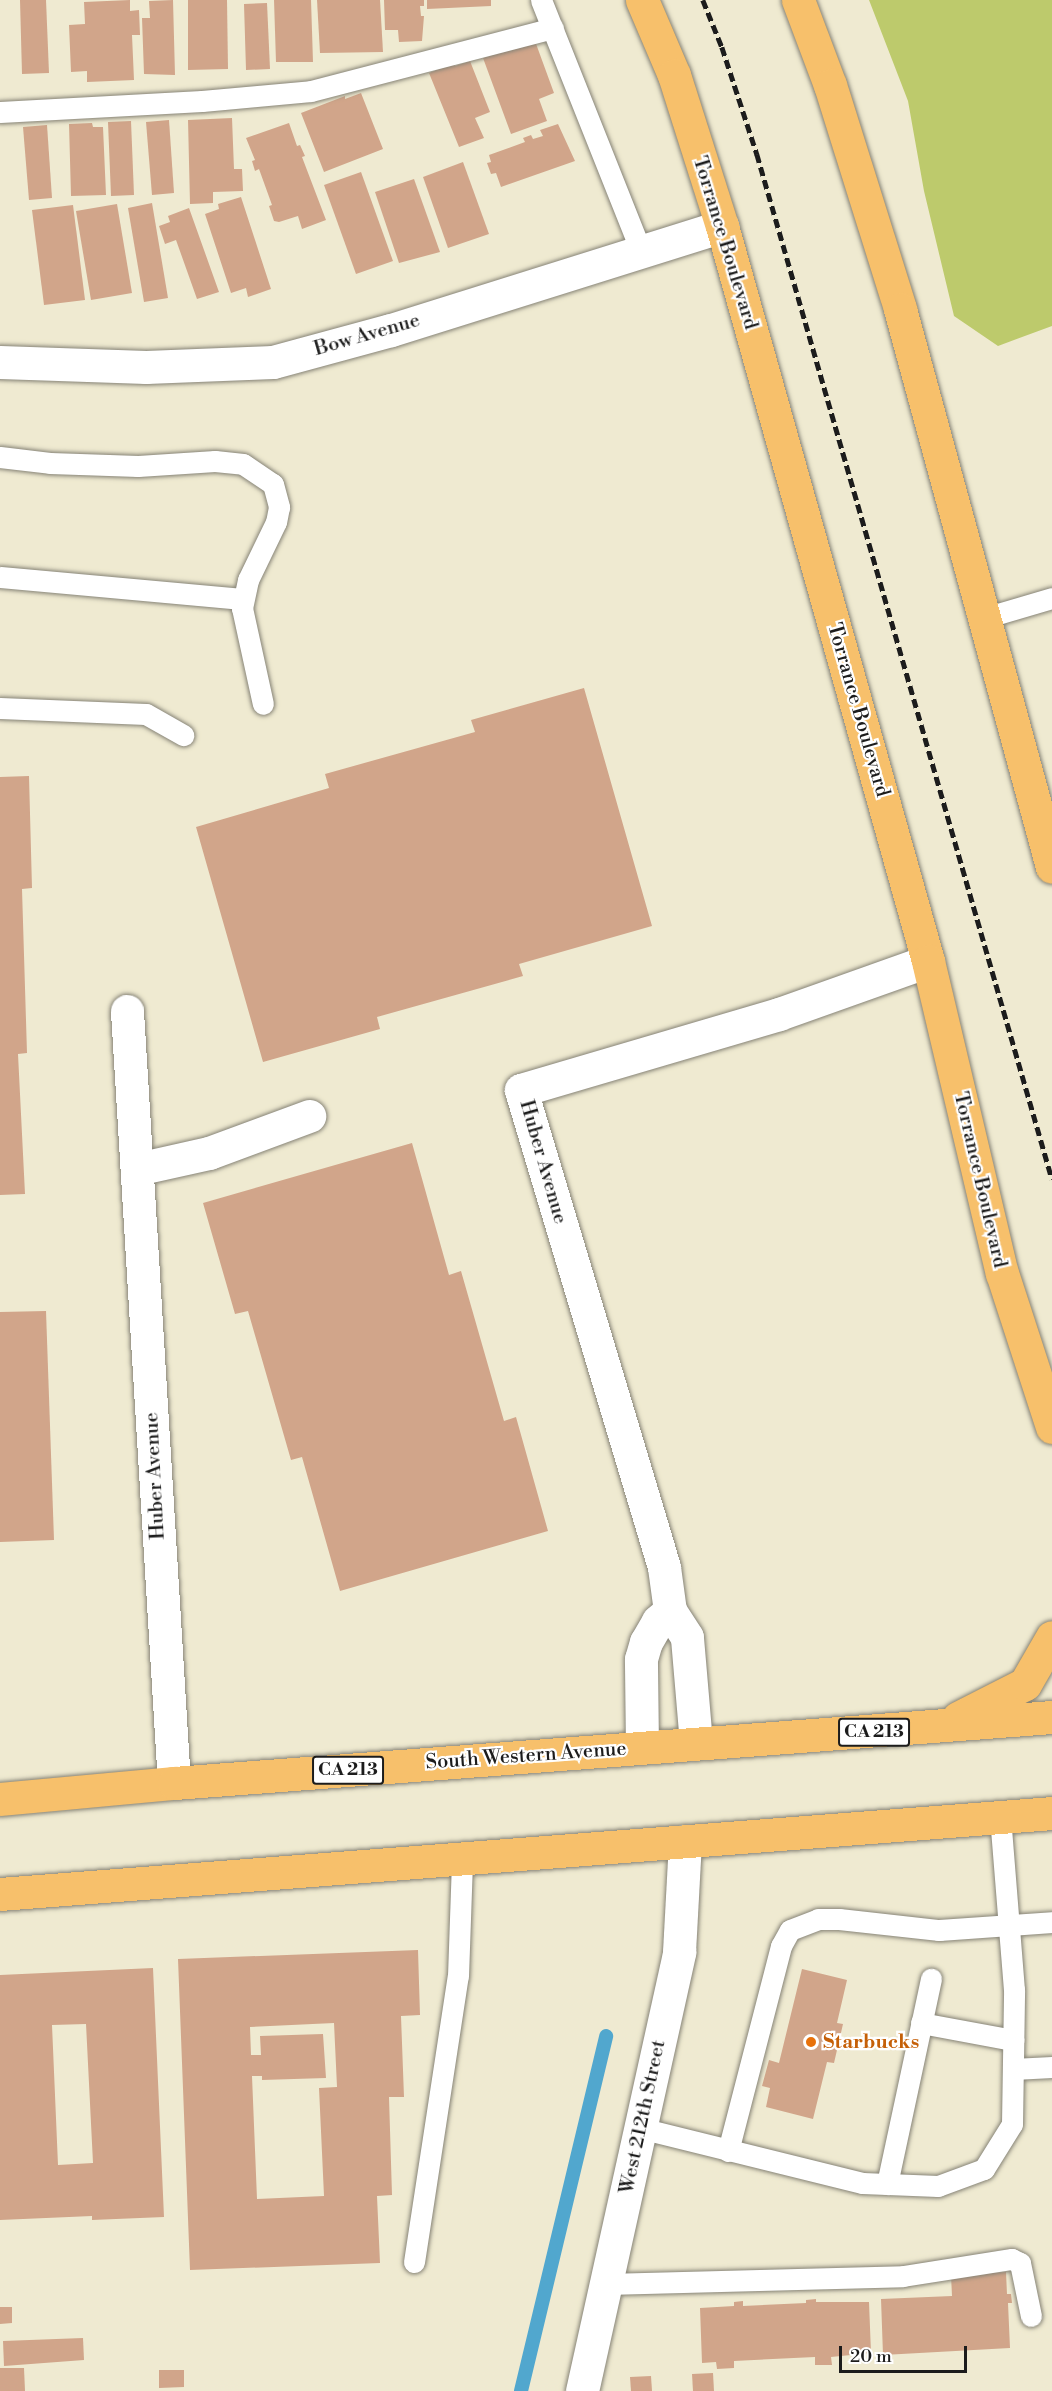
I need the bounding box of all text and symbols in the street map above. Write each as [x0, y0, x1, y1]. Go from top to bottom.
street label: Torrance Boulevard [687, 153, 763, 333]
street label: Bow Avenue [311, 308, 423, 362]
street label: Torrance Boulevard [822, 620, 894, 800]
street label: Torrance Boulevard [948, 1090, 1012, 1270]
street label: Huber Avenue [514, 1097, 572, 1227]
street label: Huber Avenue [140, 1412, 170, 1540]
road number: CA 213 [838, 1717, 910, 1747]
street label: South Western Avenue [425, 1737, 627, 1775]
road number: CA 213 [312, 1755, 384, 1785]
place label: Starbucks [823, 2030, 919, 2054]
marker: Starbucks [804, 2035, 818, 2049]
street label: West 212th Street [615, 2038, 671, 2196]
scale bar [842, 2334, 970, 2372]
text: 20 m [850, 2345, 892, 2368]

